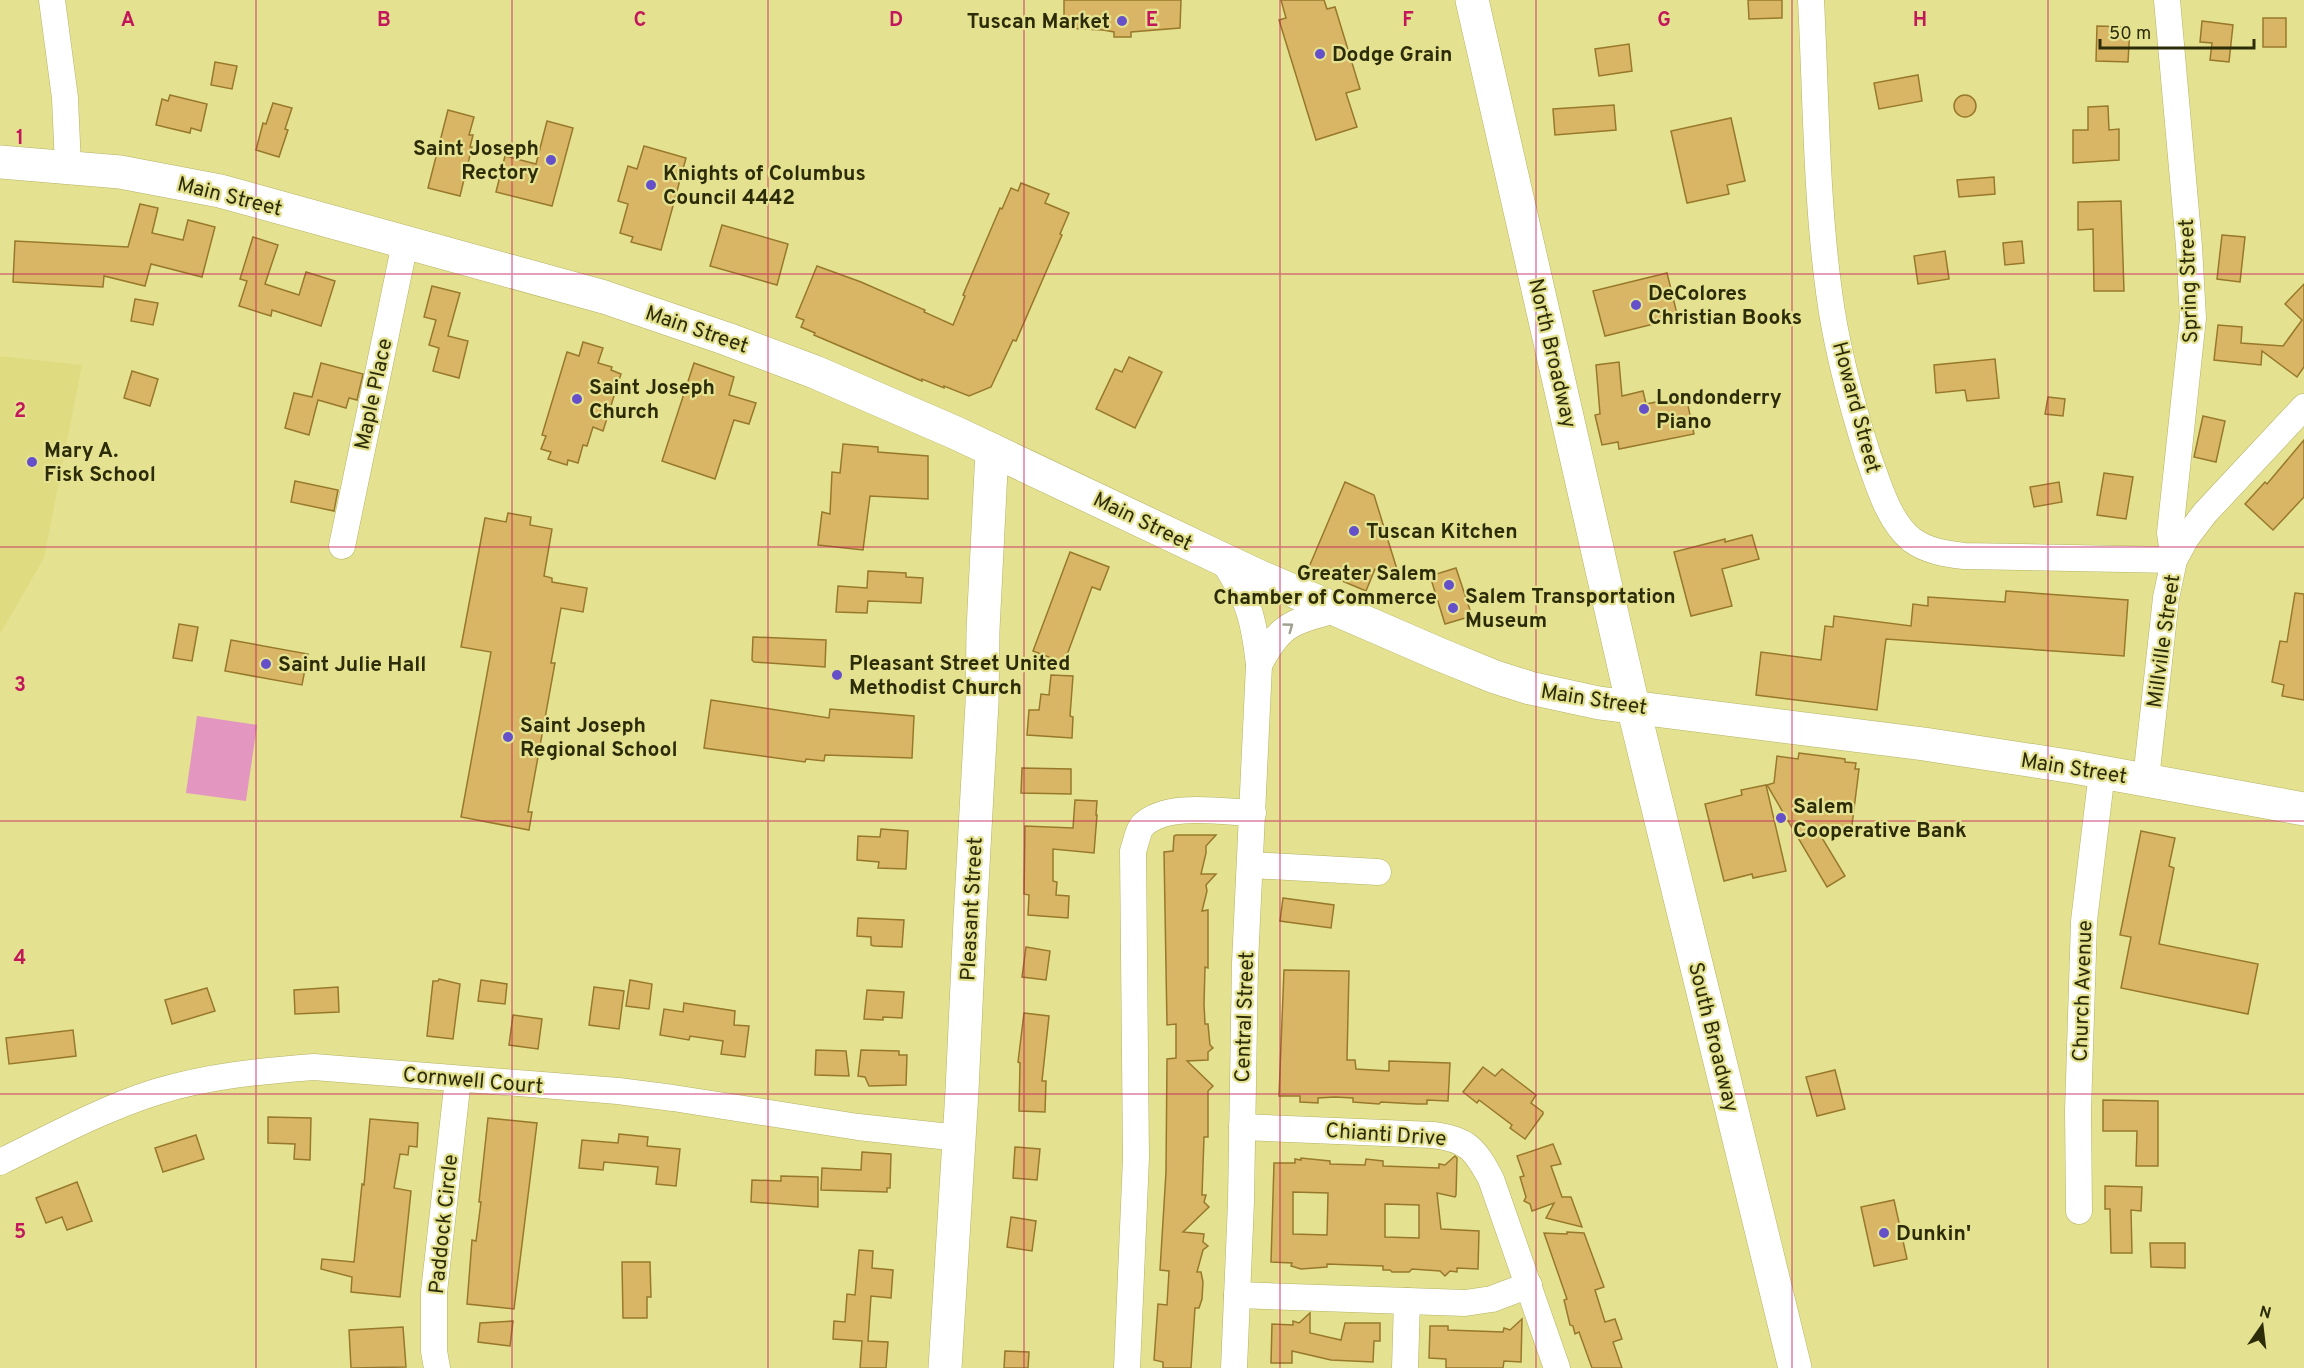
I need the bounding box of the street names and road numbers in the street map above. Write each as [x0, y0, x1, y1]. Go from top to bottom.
street label: Main Street [174, 171, 285, 224]
street label: Spring Street [2174, 218, 2205, 344]
street label: North Broadway [1521, 276, 1582, 431]
street label: Main Street [641, 300, 752, 361]
street label: Maple Place [349, 336, 399, 452]
street label: Howard Street [1825, 339, 1886, 476]
street label: Main Street [1088, 487, 1196, 558]
street label: Millville Street [2142, 573, 2187, 710]
street label: Main Street [1539, 679, 1649, 722]
street label: Main Street [2019, 748, 2129, 791]
street label: Pleasant Street [955, 836, 990, 982]
street label: Church Avenue [2068, 920, 2099, 1062]
street label: Central Street [1230, 951, 1261, 1083]
street label: South Broadway [1681, 960, 1744, 1115]
street label: Cornwell Court [402, 1062, 544, 1101]
street label: Chianti Drive [1325, 1118, 1447, 1153]
street label: Paddock Circle [424, 1153, 465, 1295]

